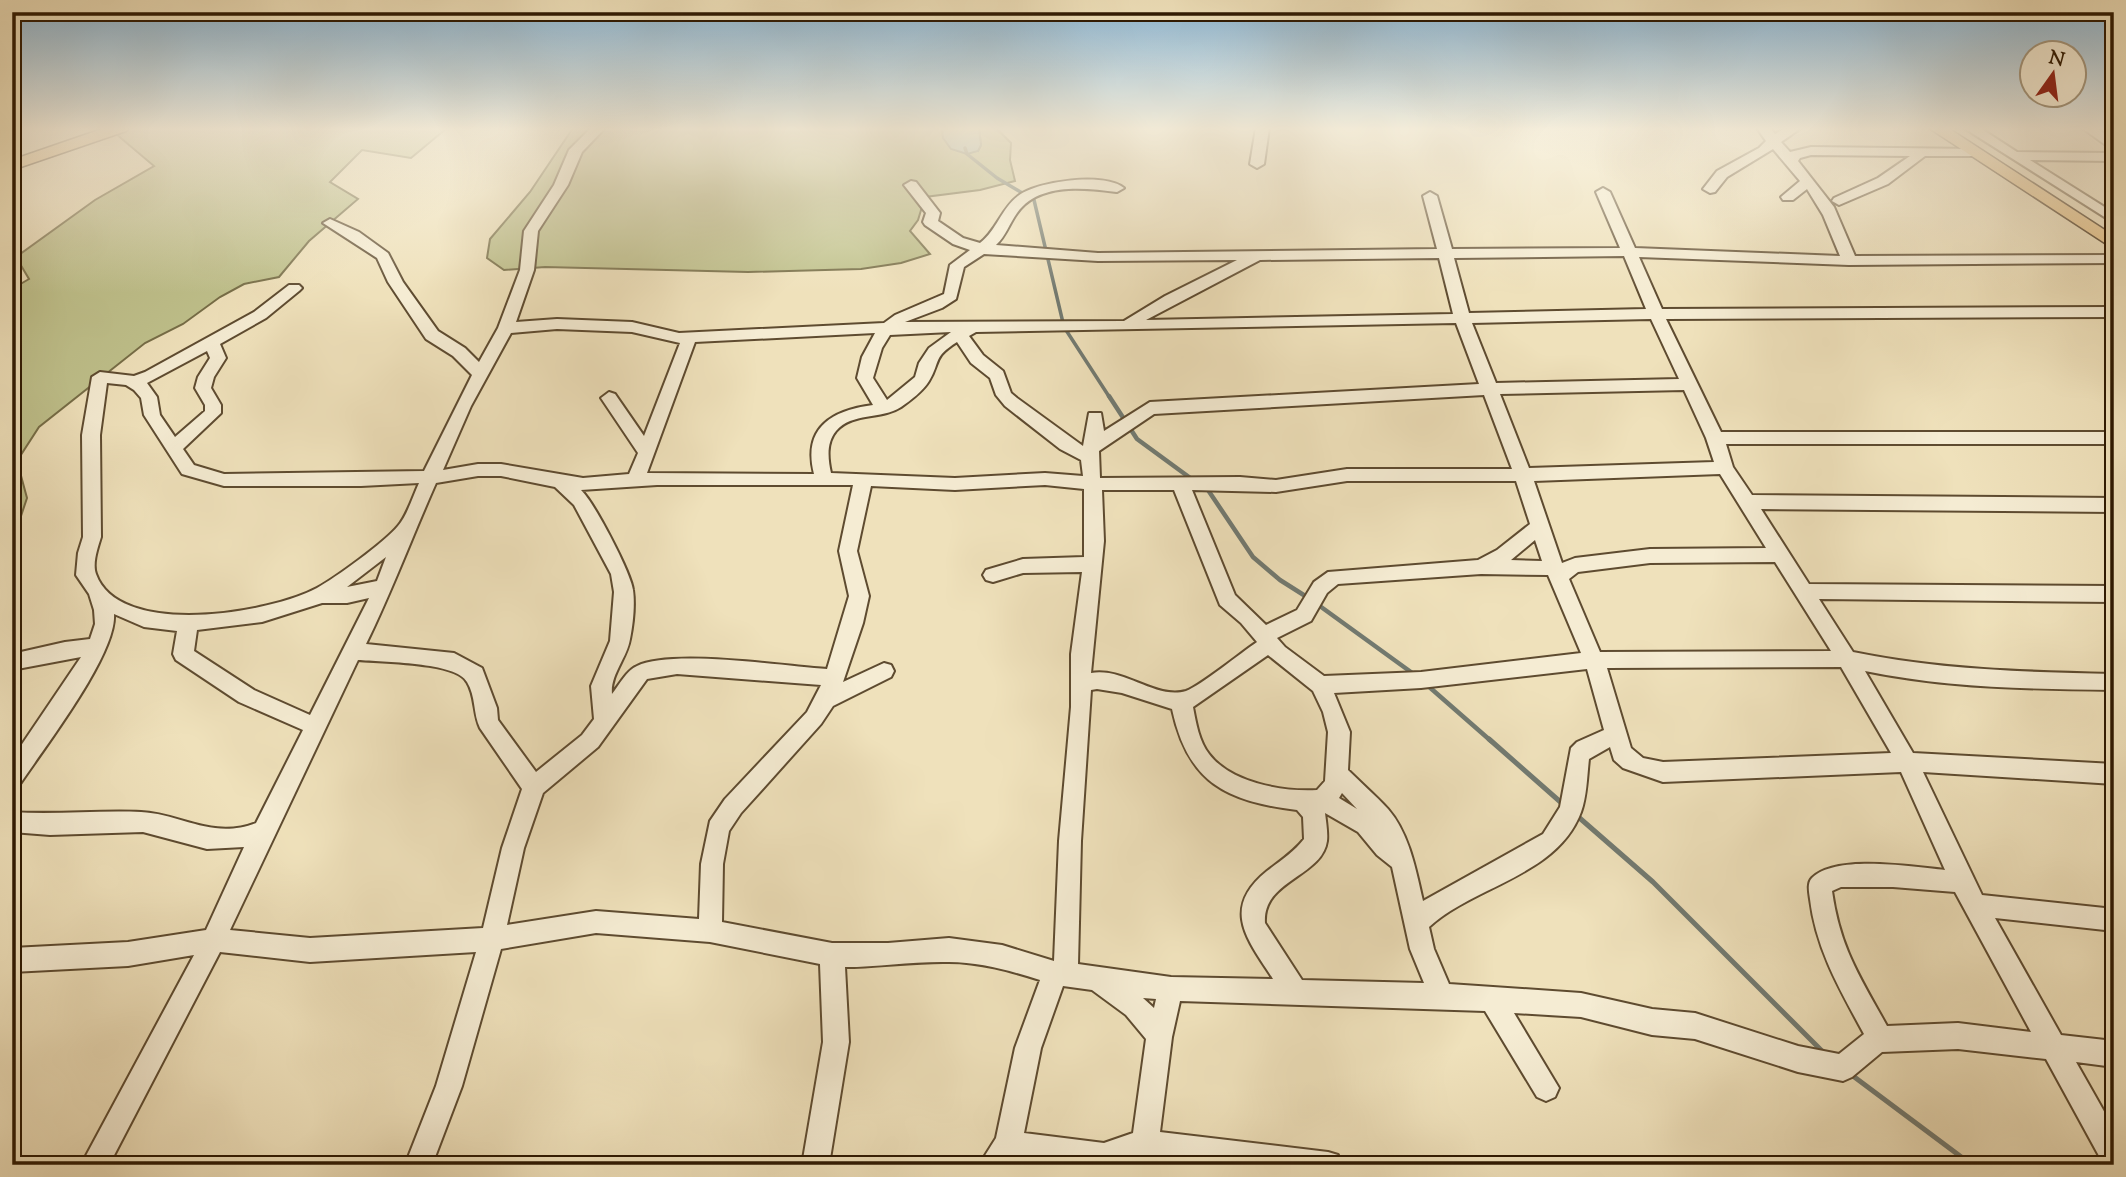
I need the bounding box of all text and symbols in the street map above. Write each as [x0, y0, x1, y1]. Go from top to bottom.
north arrow [2018, 38, 2088, 108]
text: N [2046, 45, 2067, 75]

